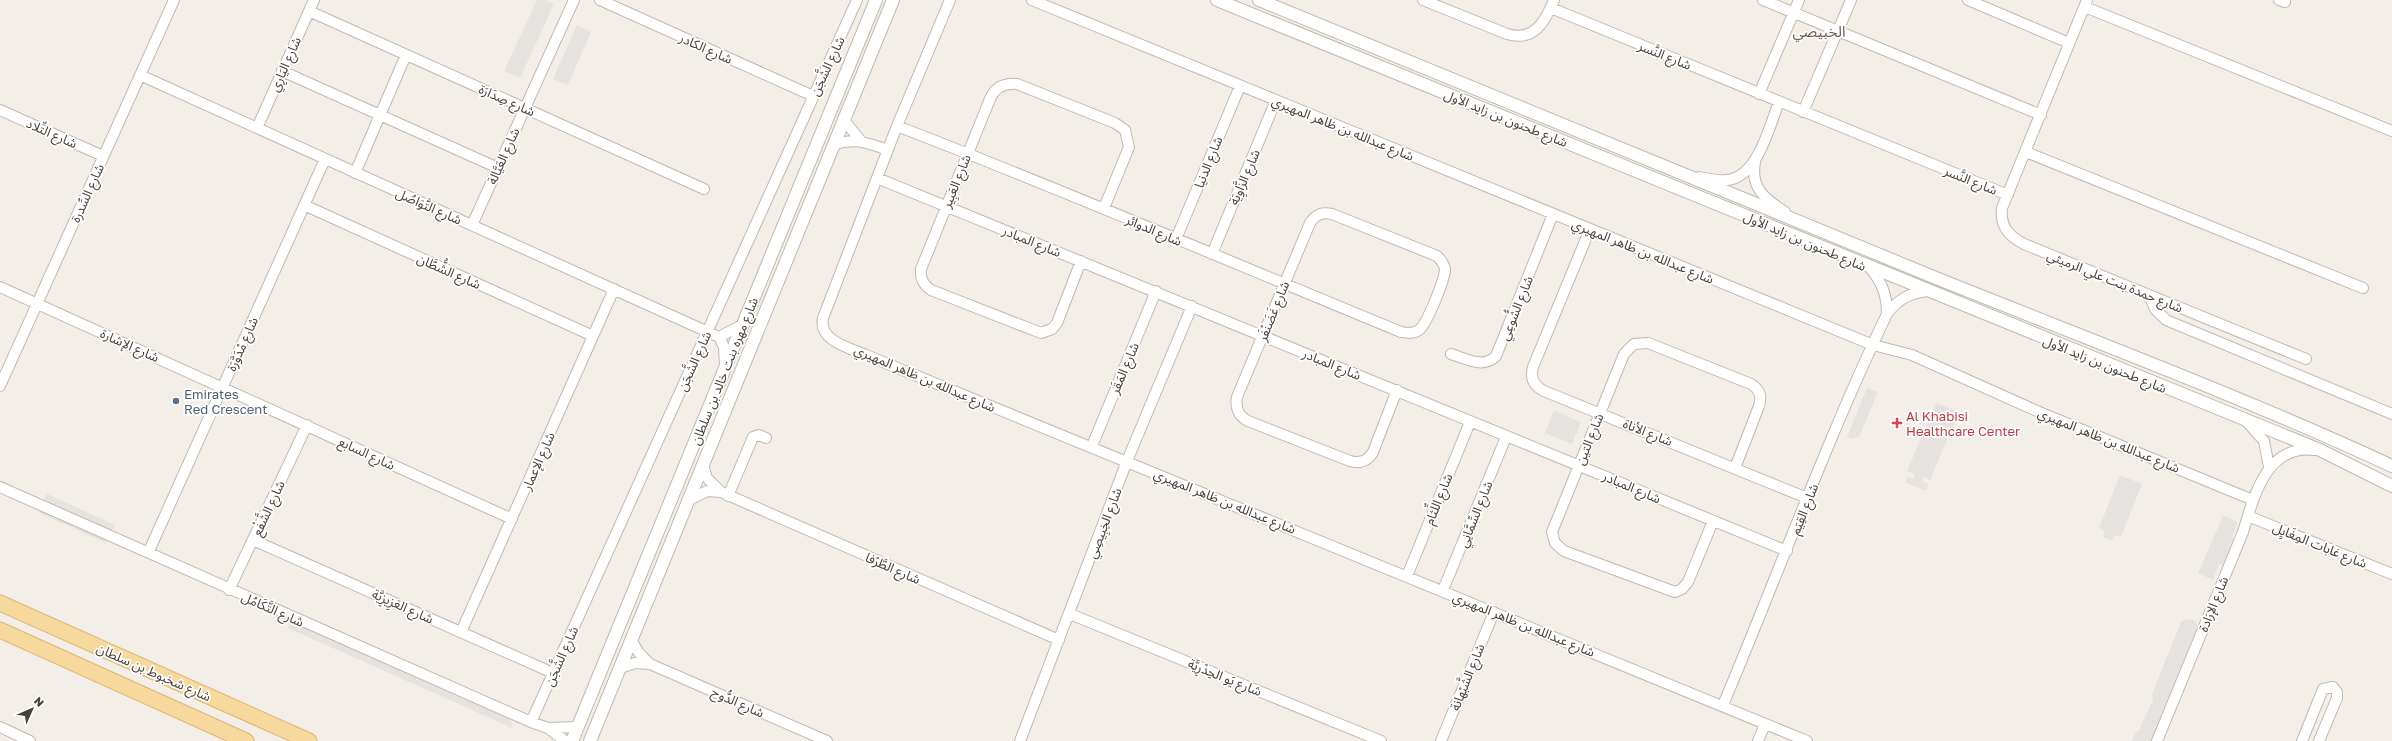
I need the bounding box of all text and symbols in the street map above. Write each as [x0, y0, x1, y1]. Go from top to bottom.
district label: الخبيصي [1792, 22, 1846, 43]
street label: شارع الكادر [675, 29, 735, 70]
street label: شارع الشَّجَن [804, 33, 850, 100]
street label: شارع اليَارِي [266, 34, 307, 95]
street label: شارع النَّسر [1634, 37, 1694, 76]
street label: شارع صِدَارَة [475, 81, 538, 122]
street label: شارع طحنون بن زايد الأول [1441, 86, 1570, 153]
street label: شارع عبدالله بن ظاهر المهيري [1269, 92, 1416, 167]
street label: شارع التِّلاد [23, 115, 80, 154]
street label: شارع العَيَّالة [483, 125, 525, 188]
street label: شارع الدنيا [1190, 134, 1228, 191]
street label: شارع الزَّاوِيَة [1224, 146, 1266, 208]
street label: شارع العَبِير [938, 152, 977, 212]
street label: شارع السِّدرة [67, 161, 110, 226]
street label: شارع النَّسر [1940, 162, 2000, 201]
street label: شارع التَّوَاصُل [392, 184, 464, 230]
street label: شارع طحنون بن زايد الأول [1740, 208, 1869, 277]
street label: شارع الدوائر [1121, 211, 1185, 252]
street label: شارع عبدالله بن ظاهر المهيري [1569, 215, 1716, 290]
street label: شارع المبادر [998, 222, 1064, 263]
street label: شارع حمدة بنت علي الرميثي [2044, 246, 2185, 318]
street label: شارع الشُّطَّان [413, 247, 485, 295]
street label: شارع الشُّوعِي [1493, 272, 1539, 344]
street label: شارع غَضَنْفَر [1253, 279, 1295, 345]
street label: شارع مهره بنت خالد بن سلطان [687, 295, 764, 448]
street label: شارع مْدَوَّرَة [223, 314, 264, 375]
street label: شارع الإشارة [97, 325, 162, 368]
street label: شارع الشَّجَن [672, 328, 717, 395]
street label: شارع طحنون بن زايد الأول [2040, 332, 2169, 399]
street label: شارع المَقَر [1106, 340, 1145, 398]
street label: شارع عبدالله بن ظاهر المهيري [851, 341, 998, 418]
street label: شارع المبادر [1298, 345, 1364, 386]
place label: Emirates Red Crescent [184, 386, 267, 417]
marker: Emirates Red Crescent [171, 396, 181, 406]
street label: شارع عبدالله بن ظاهر المهيري [2035, 404, 2182, 479]
place label: Al Khabisi Healthcare Center [1906, 408, 2020, 439]
street label: شارع التين [1571, 411, 1609, 468]
street label: شارع الأناة [1620, 415, 1675, 452]
marker: Al Khabisi Healthcare Center [1891, 417, 1903, 429]
street label: شارع الإعمار [518, 429, 561, 495]
street label: شارع السابع [335, 433, 398, 476]
street label: شارع عبدالله بن ظاهر المهيري [1151, 465, 1298, 540]
street label: شارع المبادر [1598, 467, 1664, 509]
street label: شارع اللِّثام [1418, 470, 1458, 528]
street label: شارع الشَّفْع [246, 477, 291, 540]
street label: شارع السِّمَّانِي [1454, 478, 1498, 551]
street label: شارع القِيَم [1787, 481, 1824, 538]
street label: شارع الخِبِيصِي [1083, 485, 1128, 562]
street label: شارع غابات المِغَايِل [2269, 519, 2369, 574]
street label: شارع الطَّرْفا [862, 549, 923, 590]
street label: شارع الإرَادة [2195, 574, 2234, 635]
street label: شارع العَزِيزِيَّة [369, 585, 436, 629]
street label: شارع التَّكَامُل [238, 588, 307, 633]
street label: شارع عبدالله بن ظاهر المهيري [1450, 588, 1597, 663]
street label: شارع الشَّجَن [539, 623, 584, 690]
street label: شارع شخبوط بن سلطان [93, 640, 214, 707]
street label: شارع الشَّبْهانة [1444, 640, 1490, 714]
street label: شارع يَو الحِدْرِيَّة [1185, 655, 1264, 702]
street label: شارع الدُّوح [708, 683, 767, 723]
north arrow [12, 689, 52, 729]
text: N [32, 694, 47, 709]

